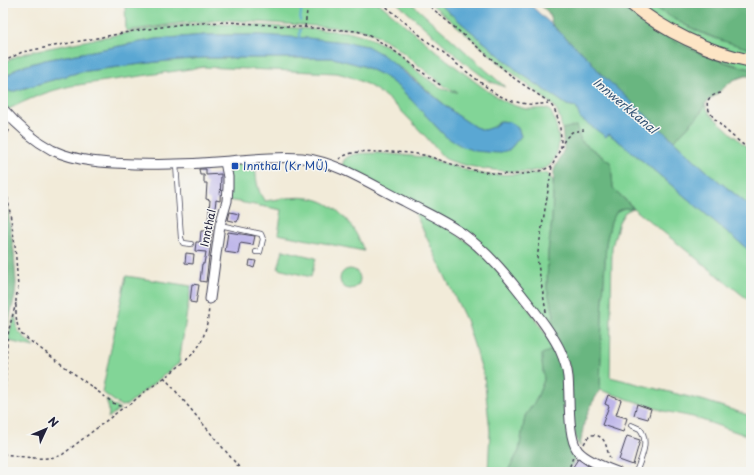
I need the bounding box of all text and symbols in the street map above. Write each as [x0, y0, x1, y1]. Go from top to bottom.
water label: Innwerkkanal [590, 73, 663, 139]
place label: Innthal (Kr MÜ) [243, 157, 328, 174]
marker: Innthal (Kr MÜ) [230, 161, 240, 171]
street label: Innthal [195, 208, 220, 248]
north arrow [26, 409, 66, 449]
text: N [44, 413, 63, 431]

